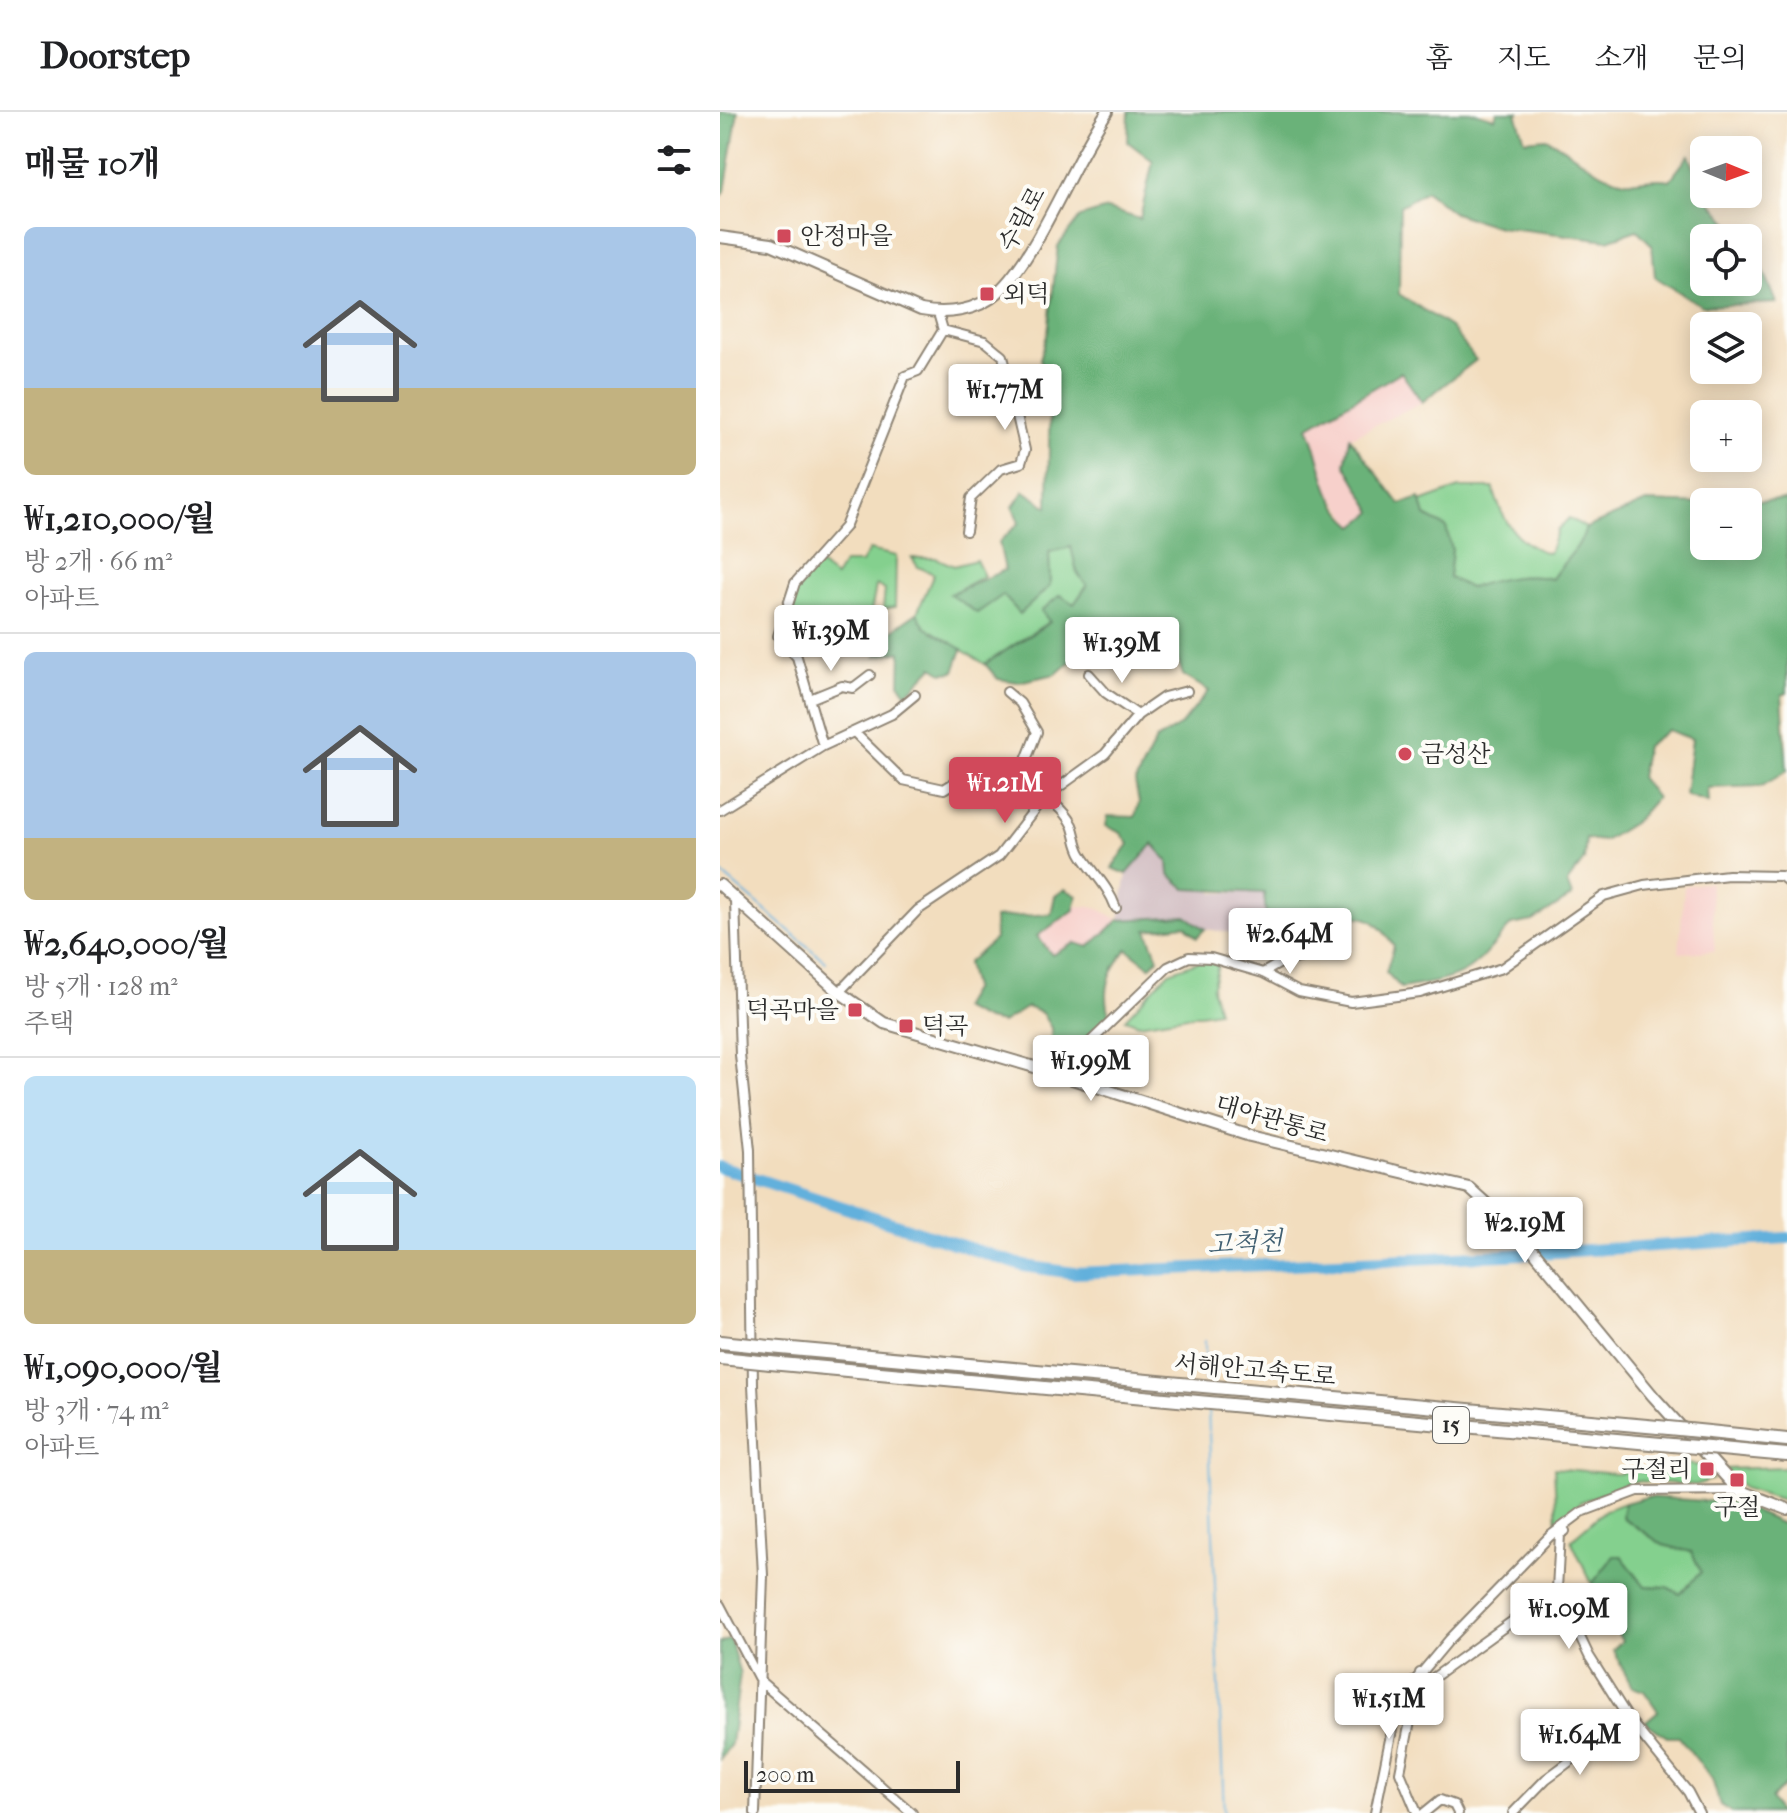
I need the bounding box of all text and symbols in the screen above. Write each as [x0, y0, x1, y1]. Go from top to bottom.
text: Doorstep [40, 33, 190, 78]
text: 홈 [1426, 41, 1453, 74]
text: 지도 [1497, 41, 1551, 74]
text: 소개 [1595, 41, 1649, 74]
text: 문의 [1693, 41, 1747, 74]
north arrow [1690, 136, 1762, 208]
map controls [1690, 136, 1762, 560]
icon: filters [652, 138, 696, 182]
text: 매물 10개 [24, 144, 161, 184]
street label: 수림로 [993, 182, 1051, 256]
place label: 안정마을 [800, 222, 893, 250]
button: locate [1690, 224, 1762, 296]
marker: 안정마을 [775, 227, 793, 245]
icon: home [288, 279, 432, 423]
place label: 외덕 [1003, 280, 1049, 308]
marker: 외덕 [978, 285, 996, 303]
button: layers [1690, 312, 1762, 384]
pin: ₩1.77M [940, 364, 1070, 432]
text: ₩1.77M [966, 374, 1044, 405]
button: + [1690, 400, 1762, 472]
button: − [1690, 488, 1762, 560]
text: ₩1,210,000/월 [24, 499, 216, 539]
text: 방 2개 · 66 m² [24, 546, 172, 577]
text: 아파트 [24, 583, 99, 614]
pin: ₩1.39M [766, 605, 896, 673]
text: ₩1.39M [792, 615, 870, 646]
pin: ₩1.39M [1057, 617, 1187, 685]
text: ₩1.39M [1083, 627, 1161, 658]
icon: home [288, 704, 432, 848]
place label: 금성산 [1421, 740, 1491, 768]
marker: 금성산 [1396, 745, 1414, 763]
pin: ₩1.21M [940, 757, 1070, 825]
text: ₩1.21M [967, 767, 1043, 798]
pin: ₩2.64M [1225, 908, 1355, 976]
text: ₩2.64M [1247, 918, 1333, 949]
text: ₩2,640,000/월 [24, 924, 230, 964]
text: 방 5개 · 128 m² [24, 971, 178, 1002]
place label: 덕곡마을 [746, 996, 839, 1024]
marker: 덕곡마을 [846, 1001, 864, 1019]
text: 주택 [24, 1008, 74, 1039]
place label: 덕곡 [922, 1012, 968, 1040]
marker: 덕곡 [897, 1017, 915, 1035]
pin: ₩1.99M [1026, 1035, 1156, 1103]
text: ₩1.99M [1051, 1045, 1131, 1076]
street label: 대야관통로 [1212, 1090, 1332, 1148]
icon: home [288, 1128, 432, 1272]
pin: ₩2.19M [1460, 1197, 1590, 1265]
text: ₩2.19M [1485, 1207, 1565, 1238]
water label: 고척천 [1207, 1225, 1285, 1260]
text: ₩1,090,000/월 [24, 1348, 223, 1388]
street label: 서해안고속도로 [1173, 1349, 1337, 1391]
text: 방 3개 · 74 m² [24, 1395, 169, 1426]
road number: 15 [1433, 1407, 1469, 1443]
text: 아파트 [24, 1432, 99, 1463]
place label: 구절리 [1621, 1455, 1691, 1483]
marker: 구절리 [1698, 1460, 1716, 1478]
marker: 구절 [1728, 1471, 1746, 1489]
place label: 구절 [1714, 1493, 1760, 1521]
pin: ₩1.09M [1504, 1583, 1634, 1651]
text: ₩1.09M [1528, 1593, 1610, 1624]
pin: ₩1.51M [1324, 1673, 1454, 1741]
text: ₩1.51M [1353, 1683, 1425, 1714]
pin: ₩1.64M [1515, 1709, 1645, 1777]
text: ₩1.64M [1539, 1719, 1621, 1750]
scale bar [744, 1757, 960, 1793]
text: 200 m [756, 1762, 815, 1788]

